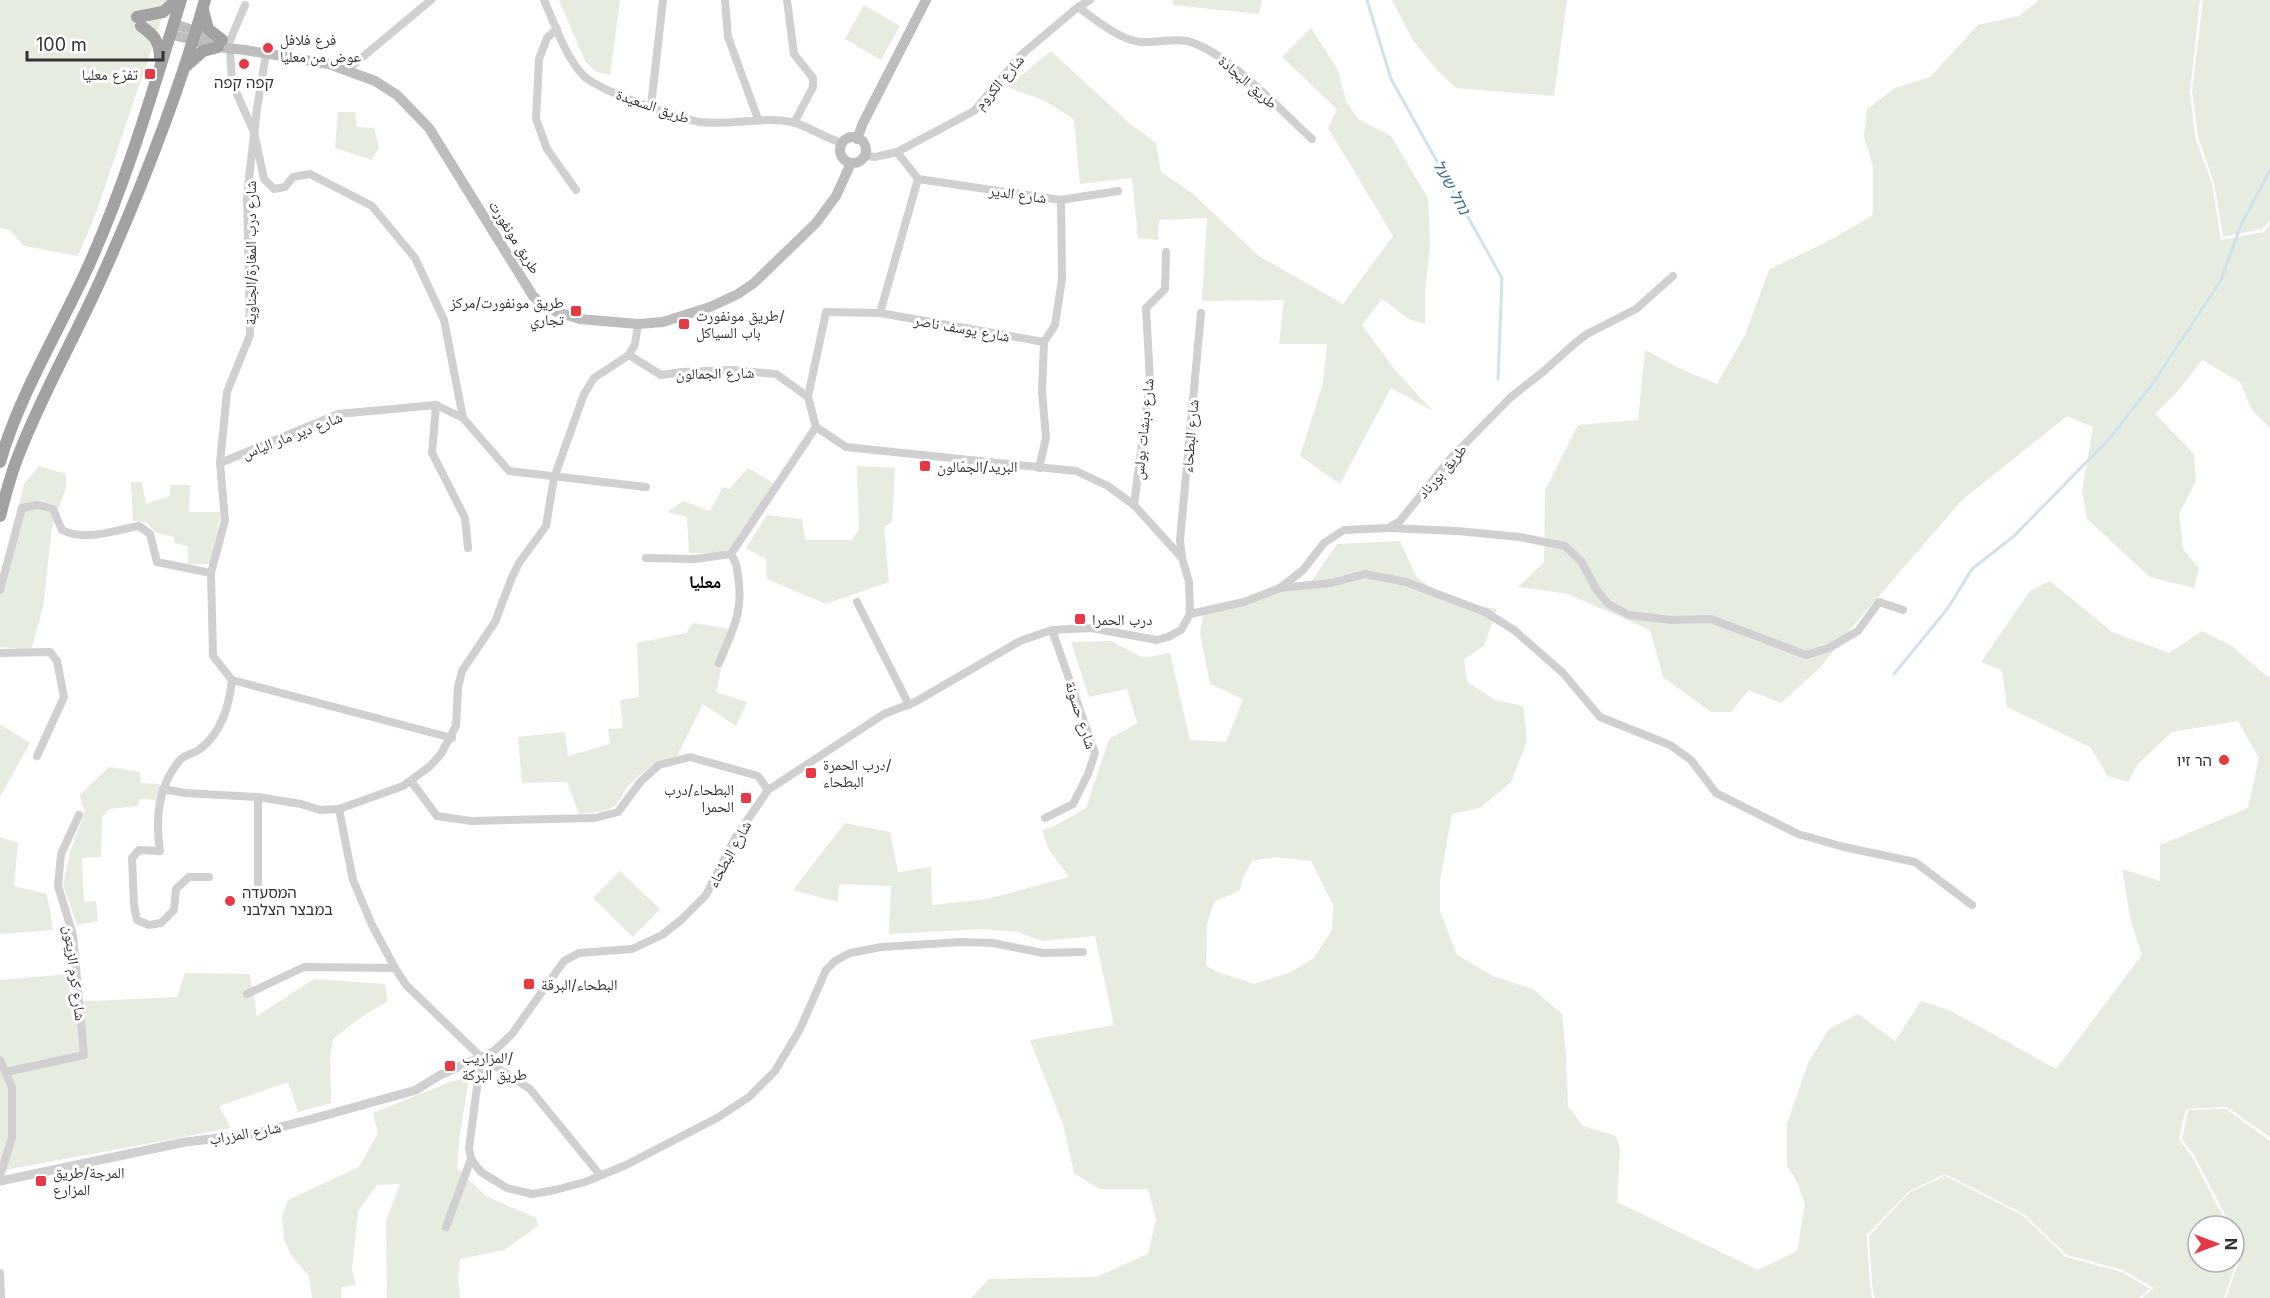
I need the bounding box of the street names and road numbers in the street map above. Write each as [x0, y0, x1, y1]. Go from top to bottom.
street label: شارع الكروم [970, 50, 1029, 114]
street label: طريق البجادة [1214, 51, 1282, 114]
street label: طريق السعيدة [613, 85, 692, 128]
street label: شارع الدير [987, 180, 1048, 208]
street label: شارع درب المغارة/الجناوية [241, 181, 261, 325]
street label: طريق مونفورت [484, 197, 545, 278]
street label: شارع يوسف ناصر [911, 310, 1012, 347]
street label: شارع الجمالون [676, 363, 755, 384]
street label: شارع دبشات بولس [1128, 377, 1159, 481]
street label: شارع البطحاء [1177, 398, 1204, 474]
street label: شارع دير مار الياس [239, 407, 345, 464]
street label: طريق بورناد [1413, 440, 1472, 503]
street label: شارع حسونة [1060, 679, 1101, 752]
street label: شارع البطحاء [703, 817, 756, 891]
street label: شارع كرم الزيتون [59, 924, 90, 1022]
street label: شارع المزراب [208, 1117, 283, 1150]

